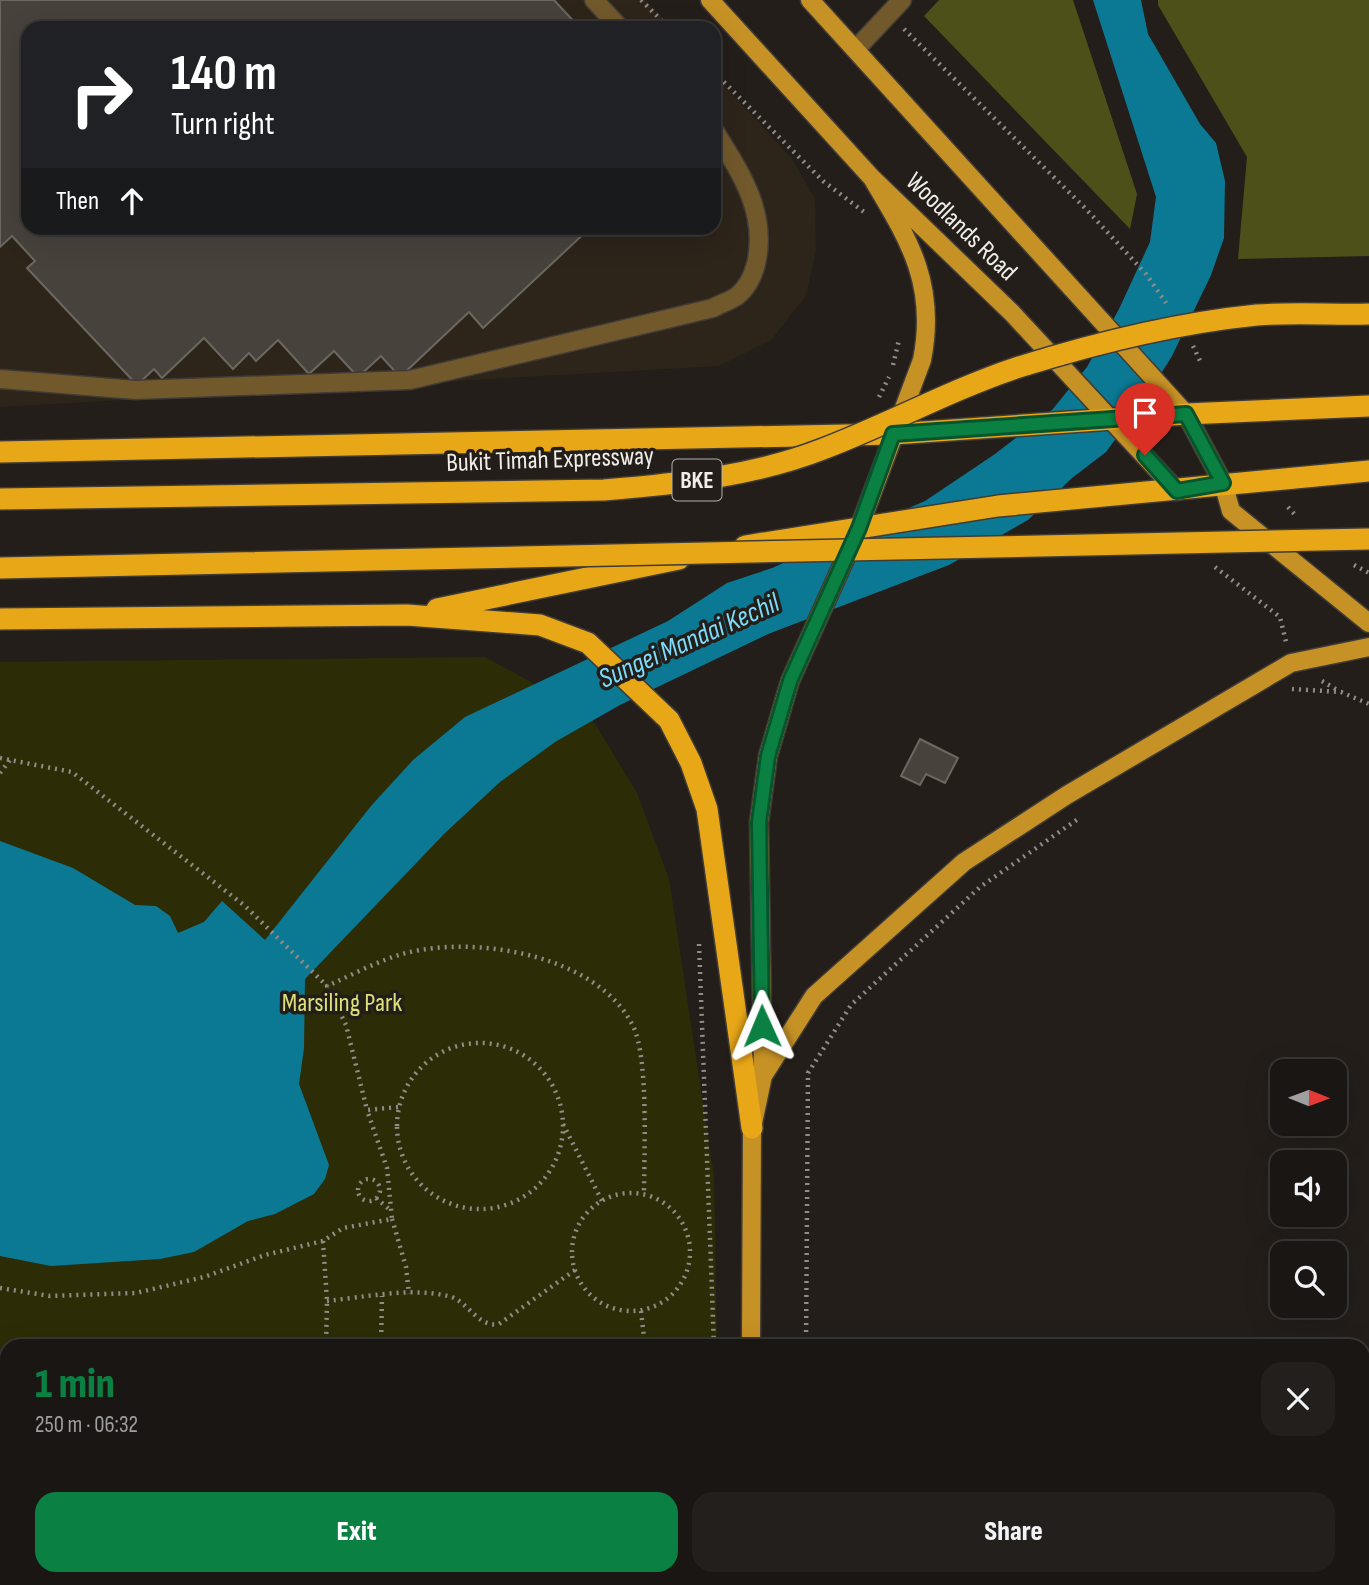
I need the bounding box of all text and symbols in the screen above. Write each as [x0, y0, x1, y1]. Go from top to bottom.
text: 140 m [171, 45, 277, 104]
icon: right [56, 49, 147, 140]
text: Turn right [171, 105, 275, 144]
street label: Woodlands Road [899, 166, 1023, 288]
icon: ahead [113, 182, 151, 220]
text: Then [56, 186, 99, 217]
pin [1115, 383, 1175, 455]
icon: arrive [1126, 394, 1164, 432]
street label: Bukit Timah Expressway [446, 441, 654, 479]
road number: BKE [672, 460, 722, 500]
water label: Sungei Mandai Kechil [594, 586, 785, 696]
park label: Marsiling Park [282, 988, 402, 1019]
position arrow [725, 989, 799, 1063]
north arrow [1270, 1059, 1348, 1136]
map controls [1270, 1059, 1347, 1318]
button: sound [1270, 1150, 1347, 1227]
button: search [1270, 1241, 1347, 1318]
text: 1 min [35, 1359, 115, 1410]
button: close [1261, 1362, 1335, 1436]
text: 250 m · 06:32 [35, 1411, 138, 1439]
button: Exit [35, 1492, 678, 1572]
button: Share [692, 1492, 1335, 1572]

